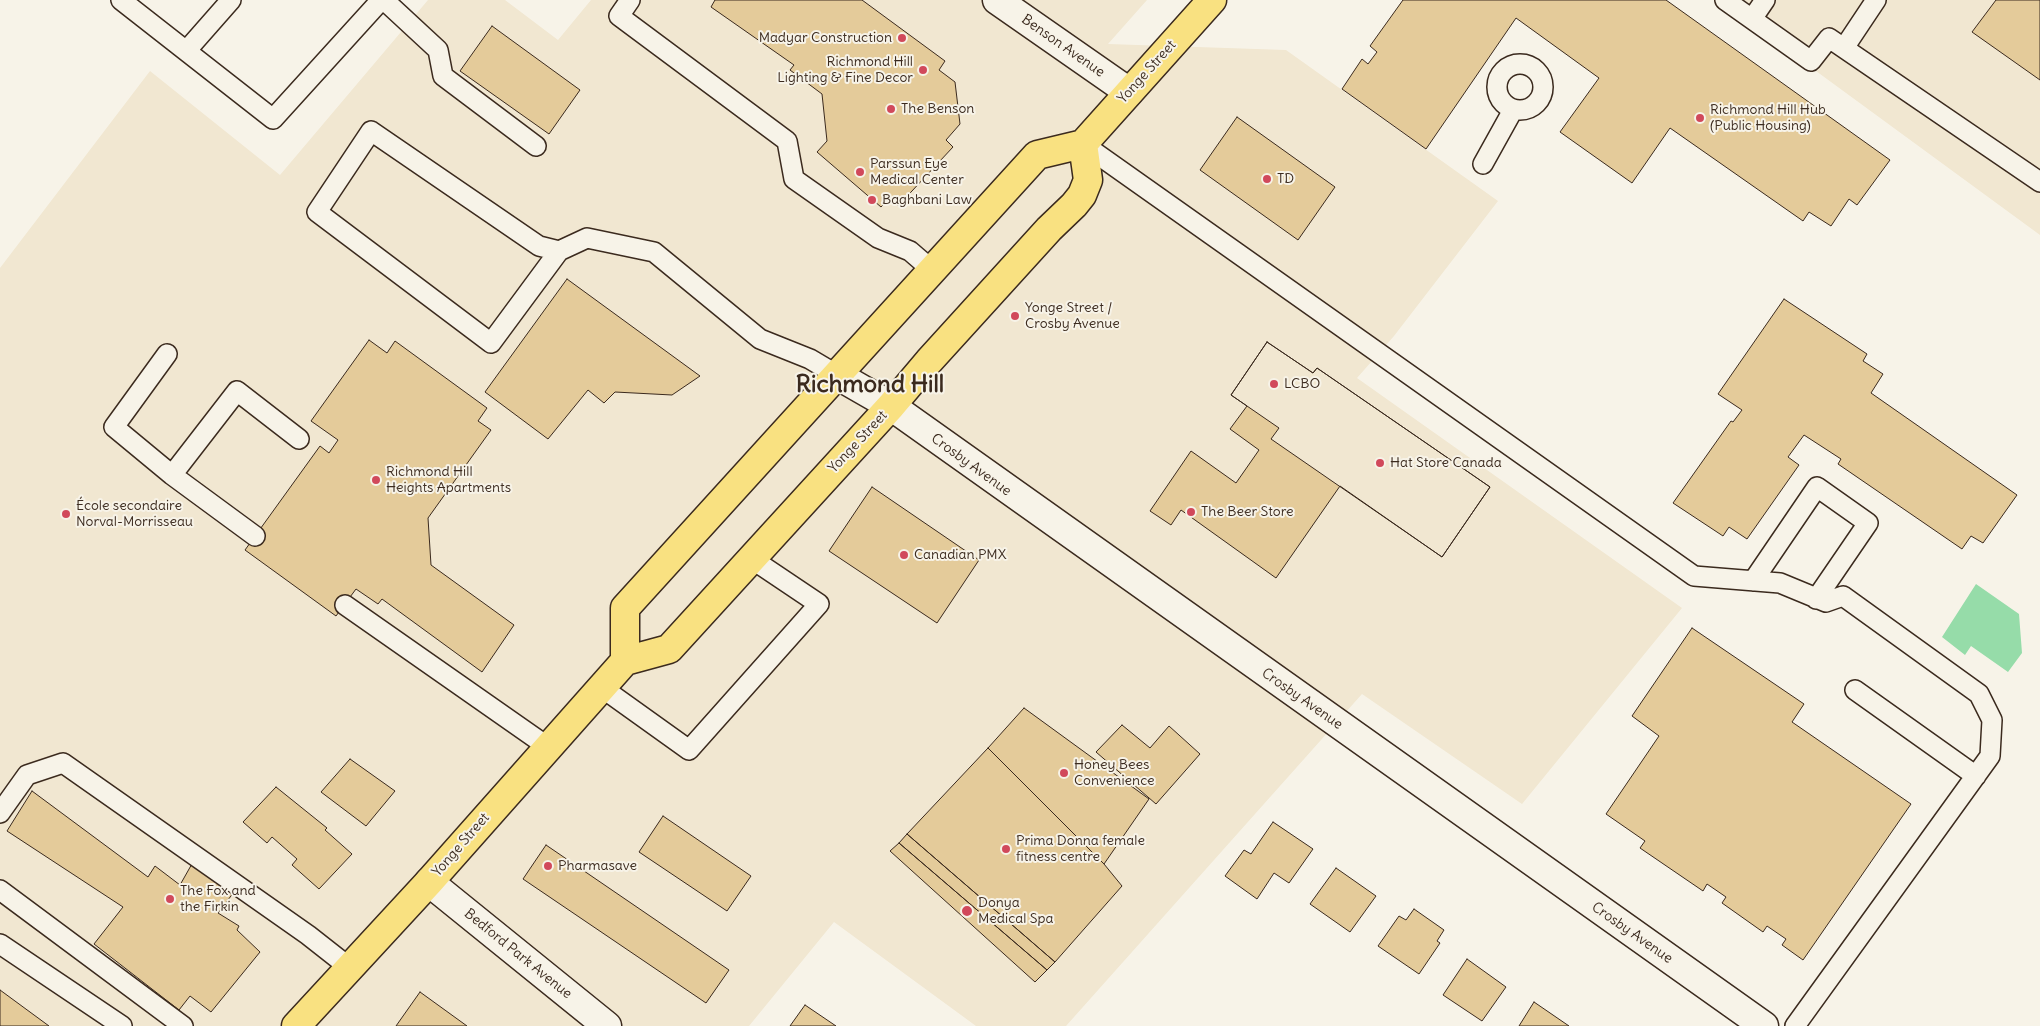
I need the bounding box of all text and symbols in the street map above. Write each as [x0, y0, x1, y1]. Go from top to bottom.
street label: Benson Avenue [1018, 11, 1108, 81]
place label: Madyar Construction [759, 30, 892, 46]
marker: Madyar Construction [896, 32, 908, 44]
street label: Yonge Street [1114, 37, 1180, 107]
place label: Richmond Hill Lighting & Fine Decor [777, 54, 913, 86]
marker: Richmond Hill Lighting & Fine Decor [917, 64, 929, 76]
place label: The Benson [901, 101, 974, 117]
place label: Richmond Hill Hub (Public Housing) [1710, 102, 1826, 134]
marker: The Benson [885, 103, 897, 115]
marker: Richmond Hill Hub (Public Housing) [1694, 112, 1706, 124]
place label: Parssun Eye Medical Center [870, 156, 964, 188]
marker: Parssun Eye Medical Center [854, 166, 866, 178]
place label: TD [1277, 171, 1294, 187]
marker: TD [1261, 173, 1273, 185]
place label: Baghbani Law [882, 192, 972, 208]
marker: Baghbani Law [866, 194, 878, 206]
place label: Yonge Street / Crosby Avenue [1025, 300, 1120, 332]
marker: Yonge Street / Crosby Avenue [1009, 310, 1021, 322]
district label: Richmond Hill [796, 371, 944, 399]
place label: LCBO [1284, 376, 1320, 392]
marker: LCBO [1268, 378, 1280, 390]
street label: Yonge Street [825, 407, 891, 477]
street label: Crosby Avenue [928, 430, 1014, 500]
place label: Hat Store Canada [1390, 455, 1502, 471]
marker: Hat Store Canada [1374, 457, 1386, 469]
place label: Richmond Hill Heights Apartments [386, 464, 511, 497]
marker: Richmond Hill Heights Apartments [370, 474, 382, 486]
place label: École secondaire Norval-Morrisseau [76, 498, 193, 530]
place label: The Beer Store [1201, 504, 1294, 520]
marker: The Beer Store [1185, 506, 1197, 518]
marker: École secondaire Norval-Morrisseau [60, 508, 72, 520]
place label: Canadian PMX [914, 547, 1006, 563]
marker: Canadian PMX [898, 549, 910, 561]
street label: Crosby Avenue [1258, 665, 1346, 733]
place label: Honey Bees Convenience [1074, 757, 1155, 790]
marker: Honey Bees Convenience [1058, 767, 1070, 779]
street label: Yonge Street [429, 810, 493, 880]
place label: Prima Donna female fitness centre [1016, 833, 1145, 866]
marker: Prima Donna female fitness centre [1000, 843, 1012, 855]
place label: Pharmasave [558, 858, 637, 874]
marker: Pharmasave [542, 860, 554, 872]
place label: The Fox and the Firkin [180, 883, 256, 916]
marker: The Fox and the Firkin [164, 893, 176, 905]
place label: Donya Medical Spa [978, 895, 1053, 928]
street label: Crosby Avenue [1588, 899, 1676, 967]
marker: Donya Medical Spa [960, 904, 974, 918]
street label: Bedford Park Avenue [461, 905, 575, 1003]

